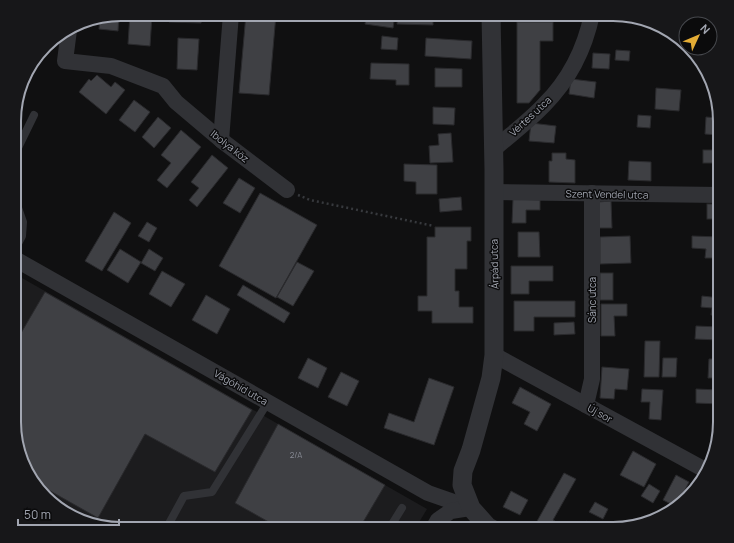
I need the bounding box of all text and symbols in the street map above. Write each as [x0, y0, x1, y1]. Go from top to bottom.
north arrow [678, 16, 718, 56]
text: N [697, 21, 714, 37]
street label: Vértes utca [506, 93, 554, 139]
street label: Ibolya köz [208, 127, 252, 165]
street label: Szent Vendel utca [566, 186, 648, 202]
street label: Árpád utca [487, 239, 501, 289]
street label: Sánc utca [585, 277, 599, 323]
street label: Vágóhíd utca [212, 366, 270, 408]
street label: Új sor [585, 401, 615, 426]
house number: 2/A [290, 449, 302, 460]
scale bar [18, 501, 119, 527]
text: 50 m [24, 506, 51, 523]

